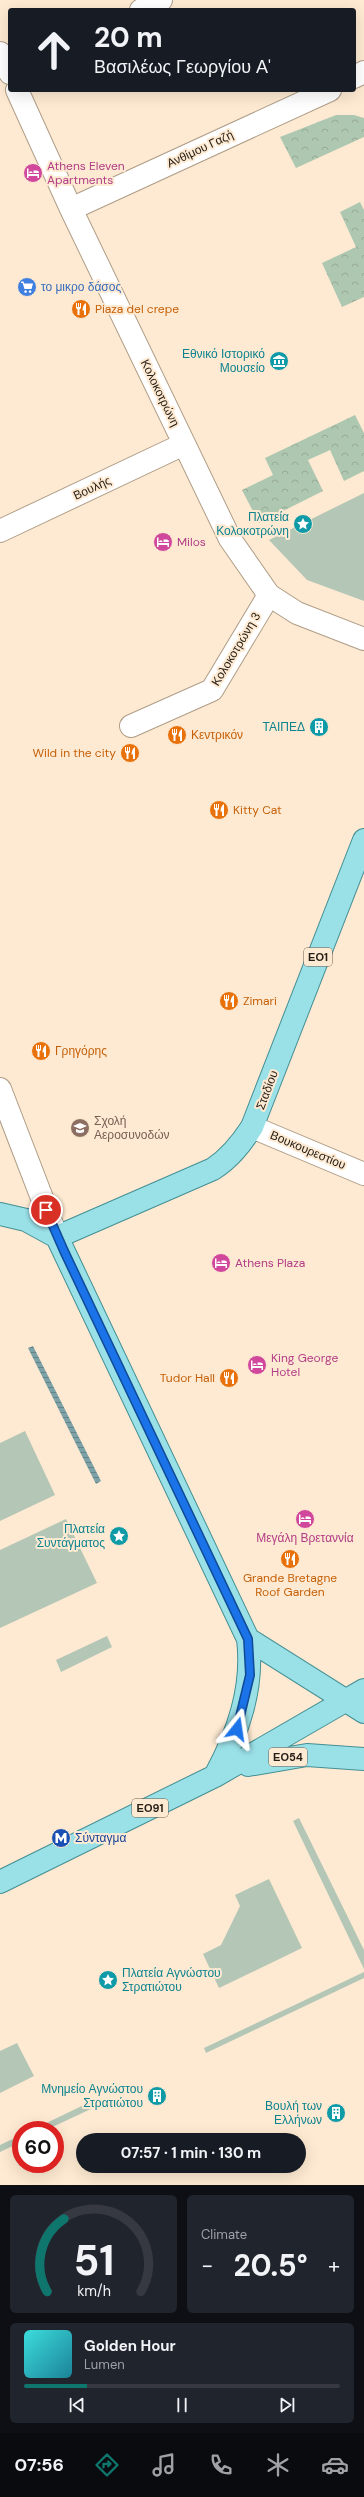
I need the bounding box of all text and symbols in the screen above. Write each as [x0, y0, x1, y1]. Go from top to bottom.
text: 20 m [94, 19, 163, 56]
icon: ahead [28, 24, 80, 76]
text: Βασιλέως Γεωργίου Α' [94, 55, 271, 79]
street label: Ανθίμου Γαζή [164, 127, 236, 171]
place label: Athens Eleven Apartments [47, 158, 125, 188]
hotel icon: Athens Eleven Apartments [22, 162, 44, 184]
supermarket icon: το μικρο δάσος [16, 276, 38, 298]
place label: το μικρο δάσος [41, 279, 121, 295]
restaurant icon: Piaza del crepe [70, 298, 92, 320]
place label: Piaza del crepe [95, 301, 179, 317]
place label: Εθνικό Ιστορικό Μουσείο [182, 346, 265, 376]
museum icon: Εθνικό Ιστορικό Μουσείο [268, 350, 290, 372]
street label: Κολοκοτρώνη [137, 357, 183, 429]
street label: Βουλής [71, 472, 114, 504]
place label: Πλατεία Κολοκοτρώνη [216, 509, 289, 539]
place icon: Πλατεία Κολοκοτρώνη [292, 513, 314, 535]
hotel icon: Milos [152, 531, 174, 553]
place label: Milos [177, 534, 206, 550]
street label: Κολοκοτρώνη 3 [208, 609, 264, 689]
building icon: ΤΑΙΠΕΔ [308, 716, 330, 738]
place label: ΤΑΙΠΕΔ [263, 719, 305, 735]
restaurant icon: Κεντρικόν [166, 724, 188, 746]
place label: Κεντρικόν [191, 727, 243, 743]
restaurant icon: Wild in the city [119, 742, 141, 764]
place label: Wild in the city [32, 745, 116, 761]
restaurant icon: Kitty Cat [208, 799, 230, 821]
place label: Kitty Cat [233, 802, 282, 818]
road number: ΕΟ1 [304, 948, 332, 966]
restaurant icon: Zimari [218, 990, 240, 1012]
place label: Zimari [243, 993, 277, 1009]
restaurant icon: Γρηγόρης [30, 1040, 52, 1062]
place label: Γρηγόρης [55, 1043, 107, 1059]
street label: Σταδίου [252, 1068, 282, 1112]
place label: Σχολή Αεροσυνοδών [94, 1113, 170, 1143]
school or university icon: Σχολή Αεροσυνοδών [69, 1117, 91, 1139]
street label: Βουκουρεστίου [268, 1127, 348, 1173]
pin [29, 1193, 63, 1227]
icon: arrive [35, 1199, 57, 1221]
hotel icon: Athens Plaza [210, 1252, 232, 1274]
place label: Athens Plaza [235, 1255, 305, 1271]
place label: King George Hotel [271, 1350, 338, 1380]
hotel icon: King George Hotel [246, 1354, 268, 1376]
restaurant icon: Tudor Hall [218, 1367, 240, 1389]
place label: Tudor Hall [160, 1370, 215, 1386]
hotel icon: Μεγάλη Βρεταννία [294, 1508, 316, 1530]
place label: Πλατεία Συντάγματος [37, 1521, 105, 1551]
place icon: Πλατεία Συντάγματος [108, 1525, 130, 1547]
place label: Μεγάλη Βρεταννία [256, 1530, 354, 1546]
restaurant icon: Grande Bretagne Roof Garden [279, 1548, 301, 1570]
place label: Grande Bretagne Roof Garden [243, 1570, 337, 1600]
position arrow [216, 1708, 258, 1750]
road number: ΕΟ54 [269, 1748, 307, 1766]
road number: ΕΟ91 [132, 1799, 168, 1817]
metro station icon: Σύνταγμα [50, 1827, 72, 1849]
place label: Σύνταγμα [75, 1830, 126, 1846]
place label: Πλατεία Αγνώστου Στρατιώτου [122, 1965, 221, 1995]
place icon: Πλατεία Αγνώστου Στρατιώτου [97, 1969, 119, 1991]
place label: Μνημείο Αγνώστου Στρατιώτου [41, 2081, 143, 2111]
building icon: Μνημείο Αγνώστου Στρατιώτου [146, 2085, 168, 2107]
place label: Βουλή των Ελλήνων [265, 2098, 322, 2128]
building icon: Βουλή των Ελλήνων [325, 2102, 347, 2124]
speed limit sign: 60 [12, 2121, 64, 2173]
text: 07:57 · 1 min · 130 m [121, 2143, 261, 2163]
text: Climate [201, 2226, 247, 2243]
text: 51 [73, 2234, 114, 2288]
text: 20.5° [233, 2246, 308, 2285]
text: − [201, 2251, 213, 2280]
text: + [328, 2251, 340, 2280]
text: km/h [77, 2282, 110, 2300]
text: Golden Hour [84, 2336, 176, 2356]
text: Lumen [84, 2356, 125, 2373]
icon: previous [66, 2394, 88, 2416]
icon: pause [171, 2394, 193, 2416]
icon: next [276, 2394, 298, 2416]
icon: directions [93, 2451, 121, 2479]
icon: music [150, 2451, 178, 2479]
icon: phone [207, 2451, 235, 2479]
icon: climate [264, 2451, 292, 2479]
icon: car [321, 2451, 349, 2479]
text: 07:56 [15, 2453, 64, 2477]

